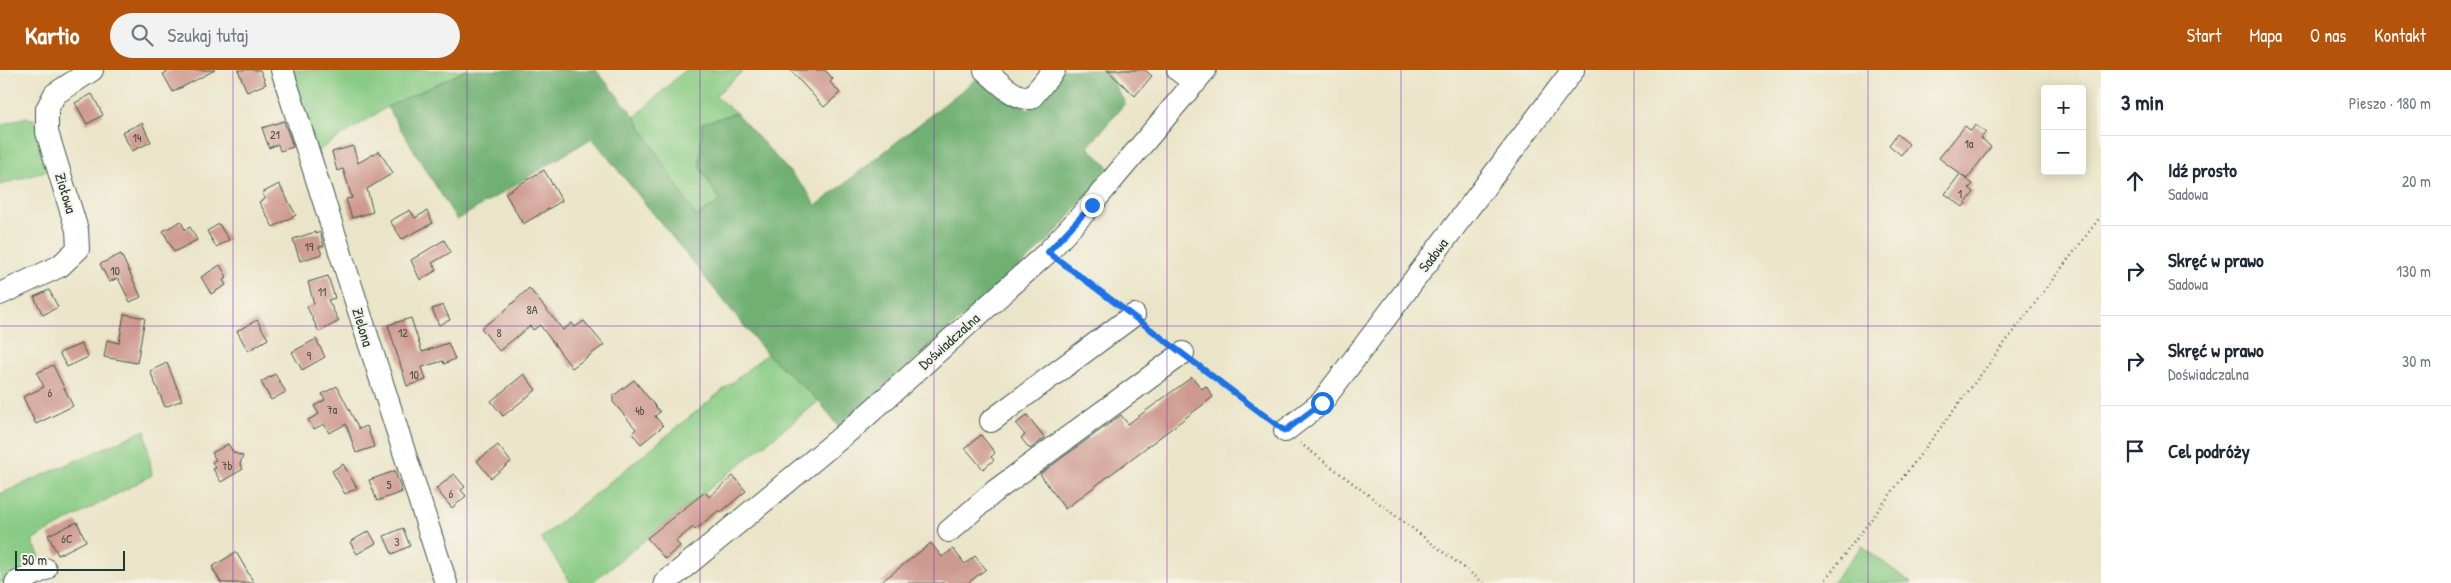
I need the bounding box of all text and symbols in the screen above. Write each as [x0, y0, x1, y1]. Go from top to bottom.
search box [110, 13, 460, 58]
text: Kartio [25, 19, 80, 51]
icon: search [128, 21, 156, 49]
text: Szukaj tutaj [168, 22, 249, 48]
text: Start [2187, 23, 2221, 48]
text: Mapa [2249, 23, 2282, 48]
text: O nas [2310, 23, 2346, 48]
text: Kontakt [2374, 23, 2426, 48]
map controls [2041, 85, 2086, 175]
button: + [2041, 85, 2086, 130]
text: 3 min [2121, 88, 2164, 117]
text: Pieszo · 180 m [2349, 92, 2431, 114]
house number: 21 [270, 126, 280, 143]
house number: 14 [133, 129, 142, 146]
button: − [2041, 130, 2086, 175]
house number: 1a [1964, 135, 1974, 152]
text: Idź prosto [2168, 157, 2237, 183]
icon: ahead [2121, 167, 2149, 195]
street label: Ziołowa [50, 170, 82, 216]
text: 20 m [2402, 170, 2431, 192]
text: Sadowa [2168, 183, 2208, 205]
house number: 1 [1958, 185, 1962, 202]
route end [1081, 194, 1104, 217]
street label: Sadowa [1413, 234, 1453, 276]
house number: 19 [305, 238, 314, 255]
text: Skręć w prawo [2168, 247, 2264, 273]
icon: right [2121, 257, 2149, 285]
text: 130 m [2396, 260, 2431, 282]
house number: 10 [110, 262, 120, 279]
text: Sadowa [2168, 273, 2208, 295]
house number: 11 [318, 283, 326, 300]
house number: 8A [526, 301, 538, 318]
street label: Zielona [347, 305, 379, 349]
street label: Doświadczalna [914, 308, 984, 374]
house number: 12 [398, 324, 408, 341]
house number: 8 [496, 324, 502, 341]
text: Skręć w prawo [2168, 337, 2264, 363]
house number: 9 [307, 347, 312, 364]
icon: right [2121, 347, 2149, 375]
text: 30 m [2402, 350, 2431, 372]
text: Doświadczalna [2168, 363, 2249, 385]
house number: 10 [409, 366, 419, 383]
house number: 6 [48, 384, 53, 401]
route start [1311, 392, 1334, 415]
house number: 7a [327, 401, 338, 418]
house number: 4b [635, 402, 645, 419]
icon: arrive [2121, 437, 2149, 465]
text: Cel podróży [2168, 438, 2250, 464]
house number: 7b [222, 457, 232, 474]
house number: 5 [386, 476, 392, 493]
house number: 6 [449, 485, 454, 502]
house number: 6C [61, 530, 73, 547]
house number: 3 [394, 533, 400, 550]
scale bar [15, 548, 125, 571]
text: 50 m [22, 550, 47, 569]

